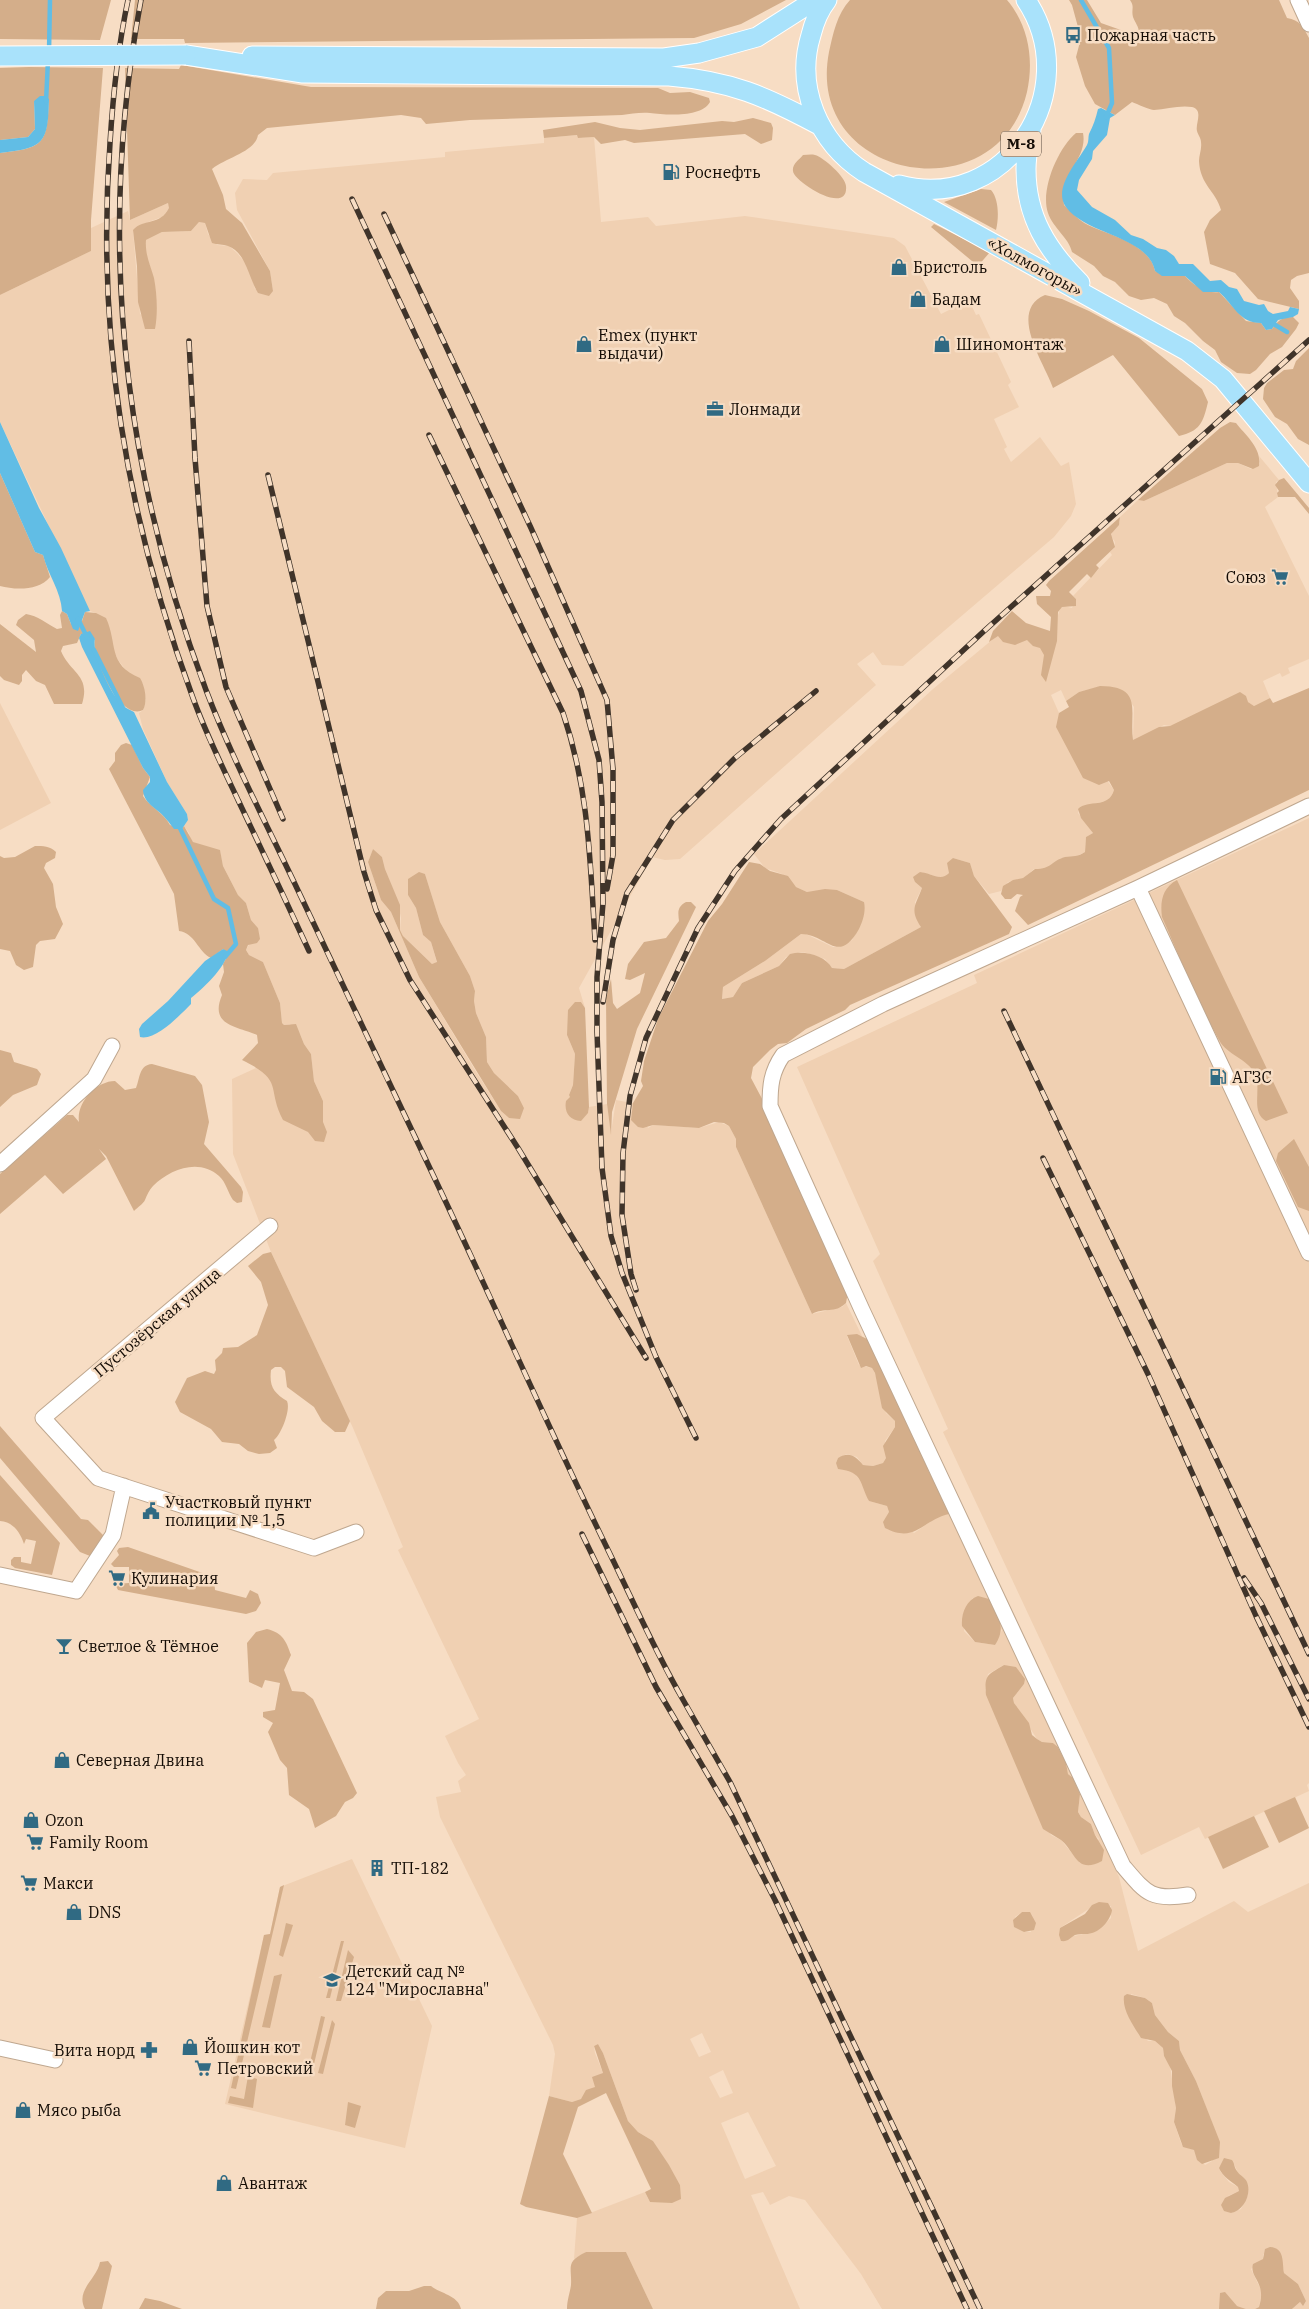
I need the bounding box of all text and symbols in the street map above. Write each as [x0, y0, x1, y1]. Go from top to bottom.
bus stop icon: Пожарная часть [1063, 25, 1083, 45]
place label: Пожарная часть [1087, 25, 1216, 45]
road number: М-8 [1001, 132, 1041, 156]
fuel station icon: Роснефть [661, 162, 681, 182]
place label: Роснефть [685, 162, 761, 182]
street label: «Холмогоры» [984, 232, 1086, 300]
shop icon: Бристоль [889, 257, 909, 277]
place label: Бристоль [913, 257, 988, 277]
shop icon: Бадам [908, 289, 928, 309]
place label: Бадам [932, 289, 981, 309]
place label: Emex (пункт выдачи) [598, 325, 697, 363]
shop icon: Emex (пункт выдачи) [574, 334, 594, 354]
shop icon: Шиномонтаж [932, 334, 952, 354]
place label: Шиномонтаж [956, 334, 1064, 354]
office icon: Лонмади [705, 399, 725, 419]
place label: Лонмади [729, 399, 801, 419]
place label: Союз [1226, 567, 1266, 587]
supermarket icon: Союз [1270, 567, 1290, 587]
fuel station icon: АГЗС [1208, 1067, 1228, 1087]
place label: АГЗС [1232, 1067, 1272, 1087]
street label: Пустозёрская улица [89, 1263, 225, 1381]
place label: Участковый пункт полиции № 1,5 [165, 1492, 312, 1530]
public building icon: Участковый пункт полиции № 1,5 [141, 1501, 161, 1521]
supermarket icon: Кулинария [107, 1568, 127, 1588]
place label: Кулинария [131, 1568, 218, 1588]
bar icon: Светлое & Тёмное [54, 1636, 74, 1656]
place label: Светлое & Тёмное [78, 1636, 219, 1656]
shop icon: Северная Двина [52, 1750, 72, 1770]
place label: Северная Двина [76, 1750, 205, 1770]
shop icon: Ozon [21, 1810, 41, 1830]
place label: Ozon [45, 1810, 84, 1830]
supermarket icon: Family Room [25, 1832, 45, 1852]
place label: Family Room [49, 1832, 148, 1852]
building icon: ТП-182 [367, 1858, 387, 1878]
place label: ТП-182 [391, 1858, 449, 1878]
supermarket icon: Макси [19, 1873, 39, 1893]
place label: Макси [43, 1873, 94, 1893]
shop icon: DNS [64, 1902, 84, 1922]
place label: DNS [88, 1902, 121, 1922]
place label: Детский сад № 124 "Мирославна" [346, 1961, 489, 1999]
school or university icon: Детский сад № 124 "Мирославна" [322, 1970, 342, 1990]
shop icon: Йошкин кот [180, 2037, 200, 2057]
place label: Йошкин кот [204, 2037, 300, 2057]
place label: Вита норд [54, 2040, 135, 2060]
pharmacy icon: Вита норд [139, 2040, 159, 2060]
supermarket icon: Петровский [193, 2058, 213, 2078]
place label: Петровский [217, 2058, 313, 2078]
shop icon: Мясо рыба [13, 2100, 33, 2120]
place label: Мясо рыба [37, 2100, 122, 2120]
shop icon: Авантаж [214, 2173, 234, 2193]
place label: Авантаж [238, 2173, 307, 2193]

